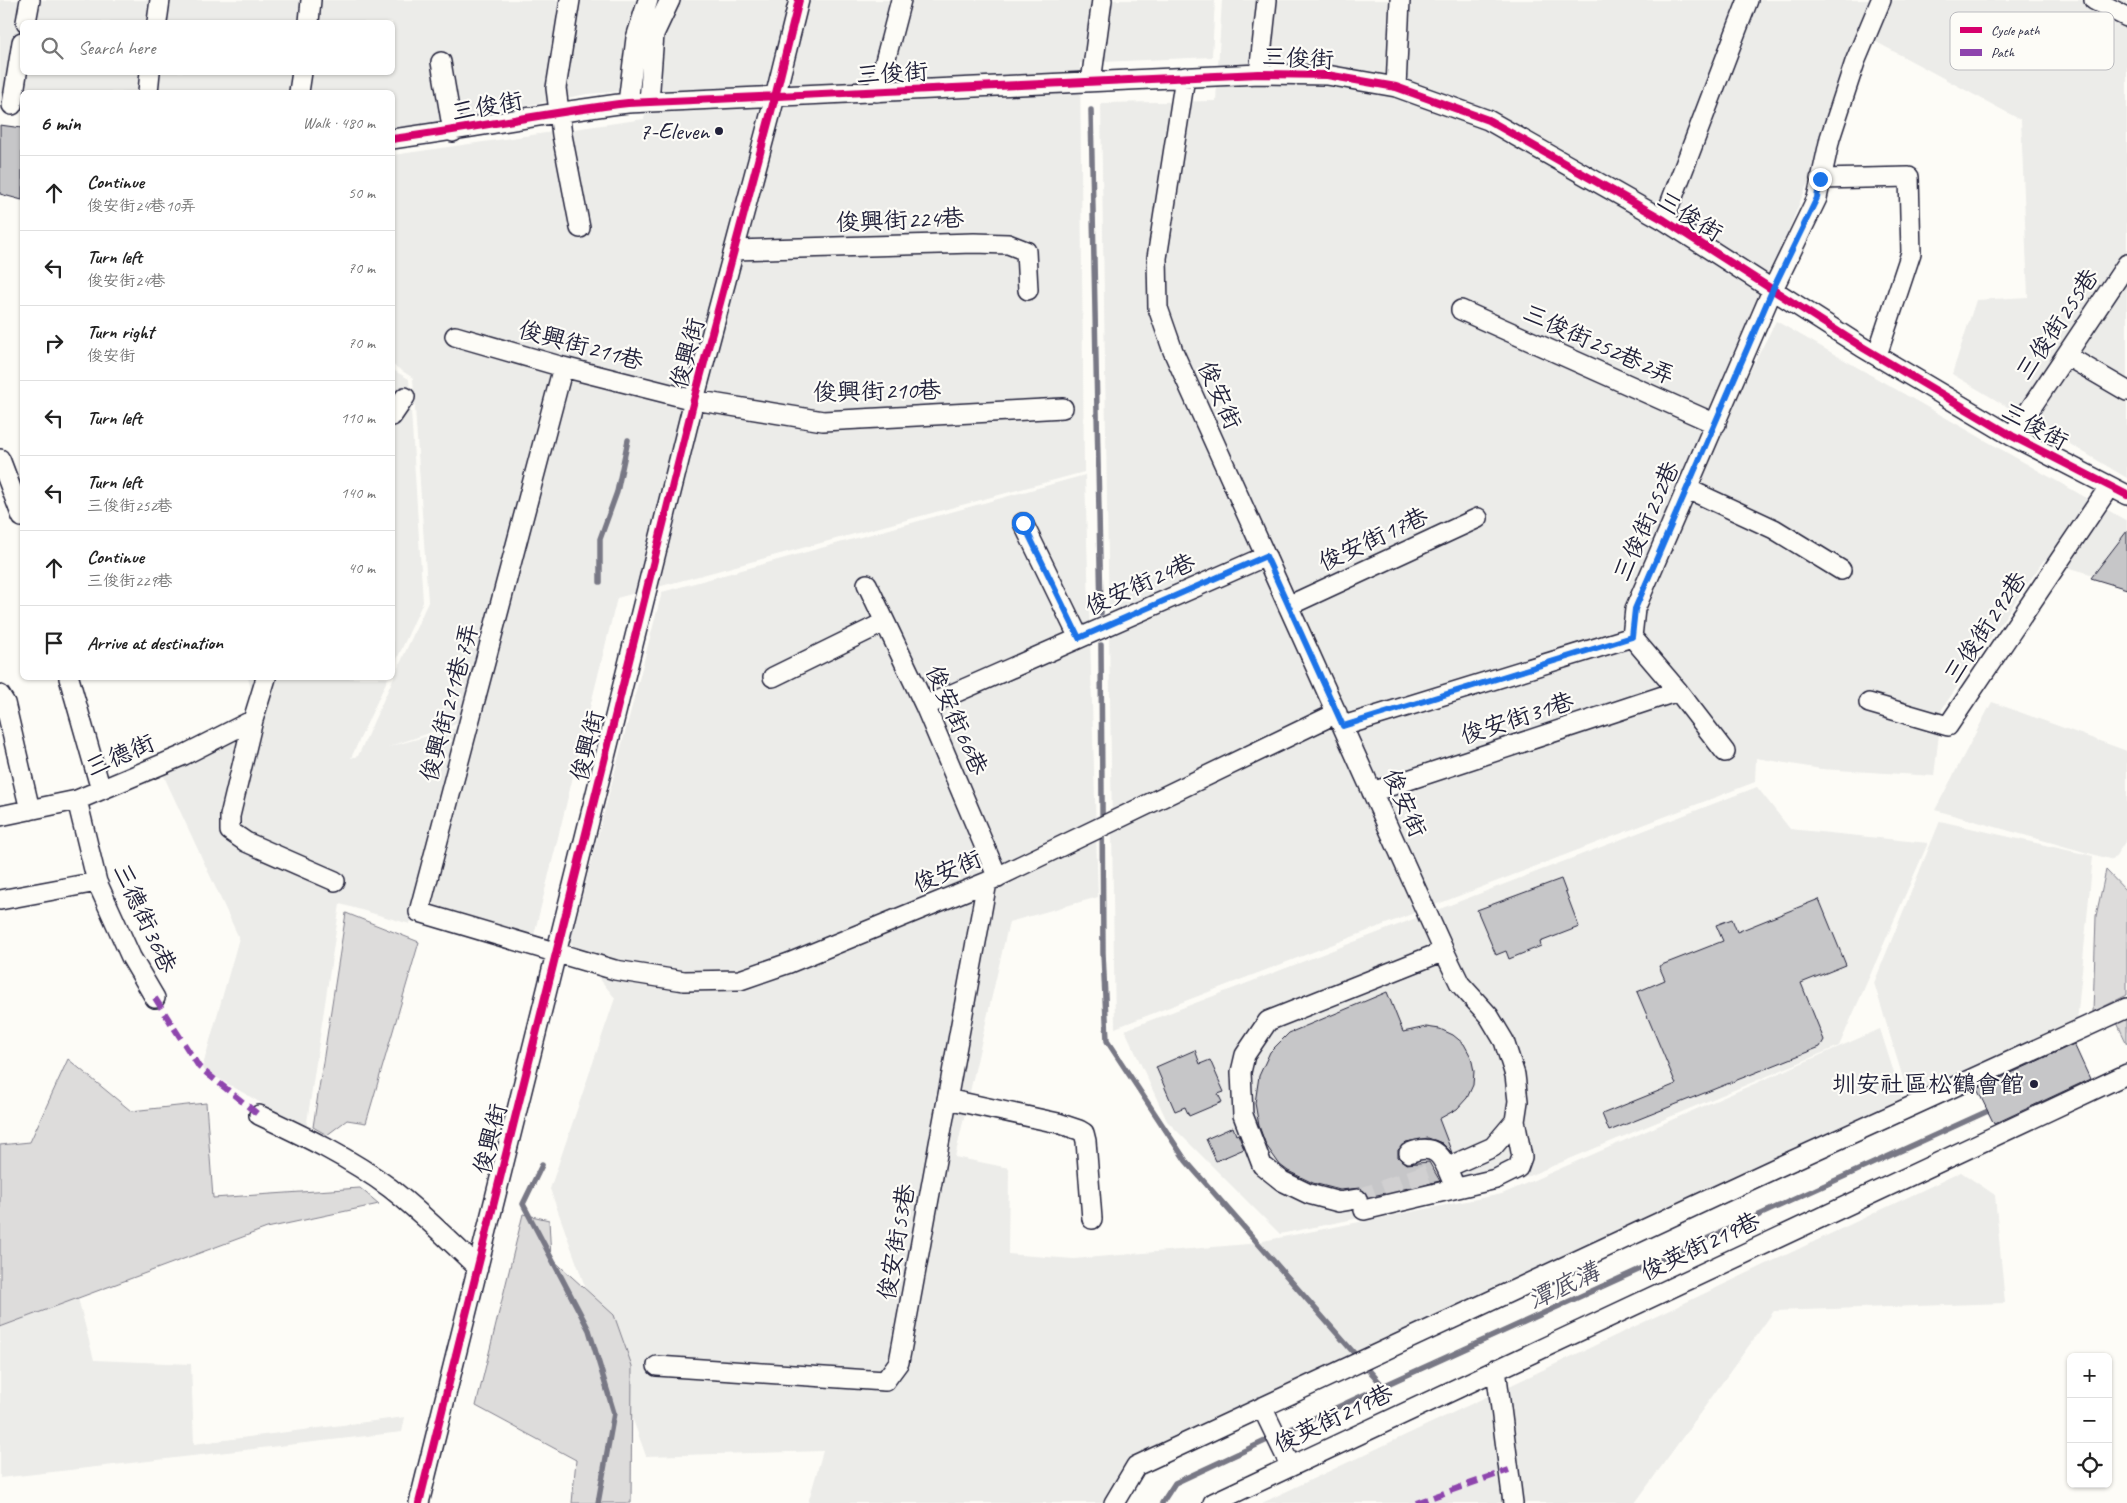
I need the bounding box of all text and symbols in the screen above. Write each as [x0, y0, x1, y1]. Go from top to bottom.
legend [1950, 12, 2114, 70]
search box [20, 20, 395, 75]
text: Cycle path [1991, 22, 2040, 39]
icon: search [38, 34, 66, 62]
text: Search here [78, 36, 155, 60]
street label: 三俊街 [1261, 41, 1335, 75]
text: Path [1991, 44, 2015, 61]
street label: 三俊街 [855, 56, 929, 90]
street label: 三俊街 [449, 85, 525, 127]
text: 6 min [40, 110, 81, 136]
text: Walk · 480 m [303, 113, 375, 133]
place label: 7-Eleven [639, 116, 710, 146]
marker: 7-Eleven [713, 125, 725, 137]
route end [1809, 168, 1832, 191]
text: Continue [87, 170, 144, 194]
icon: ahead [40, 179, 68, 207]
text: 50 m [348, 183, 375, 203]
street label: 三俊街 [1652, 184, 1728, 248]
text: 俊安街24巷10弄 [87, 196, 196, 216]
street label: 俊興街224巷 [835, 203, 965, 237]
text: Turn left [87, 245, 142, 269]
icon: left [40, 254, 68, 282]
text: 70 m [348, 258, 375, 278]
street label: 三俊街255巷 [2009, 262, 2105, 386]
text: 俊安街24巷 [87, 271, 165, 291]
street label: 三俊街252巷2弄 [1518, 297, 1680, 391]
street label: 俊興街211巷 [515, 314, 647, 376]
street label: 俊興街 [663, 314, 711, 392]
text: Turn right [87, 320, 154, 344]
icon: right [40, 329, 68, 357]
text: 70 m [348, 333, 375, 353]
text: 俊安街 [87, 346, 135, 366]
street label: 俊安街 [1192, 356, 1248, 434]
street label: 俊興街210巷 [813, 375, 941, 407]
street label: 三俊街 [1996, 395, 2074, 457]
icon: left [40, 404, 68, 432]
text: Turn left [87, 406, 142, 430]
text: 110 m [341, 408, 375, 428]
street label: 三俊街252巷 [1606, 456, 1686, 586]
text: Turn left [87, 470, 142, 494]
icon: left [40, 479, 68, 507]
text: 140 m [341, 483, 375, 503]
text: 三俊街252巷 [87, 496, 173, 516]
street label: 俊安街17巷 [1313, 501, 1433, 577]
route start [1012, 512, 1035, 535]
text: Continue [87, 545, 144, 569]
street label: 俊安街24巷 [1080, 546, 1200, 622]
icon: ahead [40, 554, 68, 582]
text: 40 m [348, 558, 375, 578]
street label: 三俊街292巷 [1937, 565, 2033, 689]
text: 三俊街229巷 [87, 571, 173, 591]
street label: 俊興街211巷7弄 [413, 619, 485, 785]
icon: arrive [40, 629, 68, 657]
text: Arrive at destination [87, 631, 223, 655]
street label: 俊安街66巷 [919, 660, 995, 780]
street label: 俊安街31巷 [1456, 686, 1578, 750]
street label: 俊興街 [564, 707, 610, 785]
street label: 三德街 [81, 727, 159, 783]
street label: 俊安街 [1377, 764, 1433, 842]
street label: 俊安街 [908, 843, 986, 899]
street label: 三德街36巷 [107, 858, 183, 978]
place label: 圳安社區松鶴會館 [1832, 1069, 2024, 1099]
marker: 圳安社區松鶴會館 [2028, 1078, 2040, 1090]
street label: 俊興街 [467, 1100, 513, 1178]
street label: 俊安街53巷 [871, 1181, 921, 1303]
street label: 俊英街219巷 [1635, 1205, 1765, 1287]
water label: 潭底溝 [1523, 1255, 1606, 1316]
map controls [2067, 1353, 2112, 1488]
button: + [2067, 1353, 2112, 1398]
street label: 俊英街219巷 [1268, 1377, 1398, 1459]
button: − [2067, 1398, 2112, 1443]
button: locate [2067, 1443, 2112, 1488]

